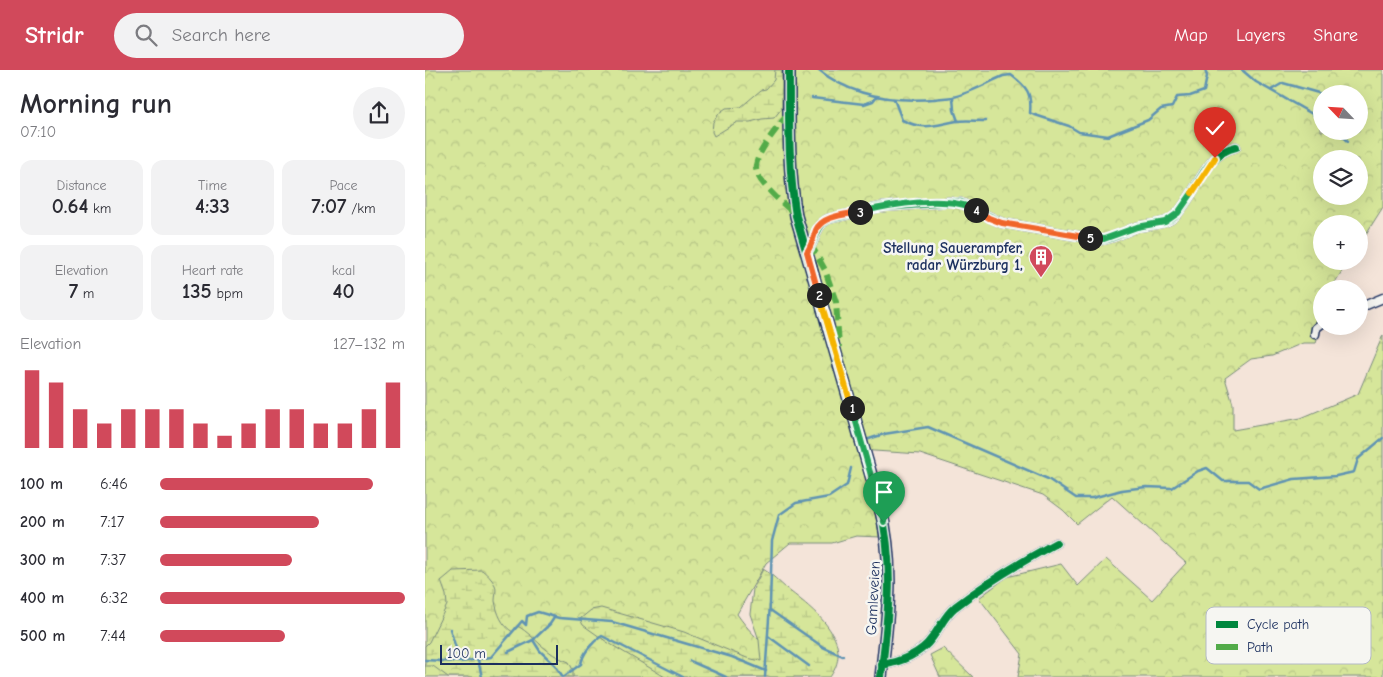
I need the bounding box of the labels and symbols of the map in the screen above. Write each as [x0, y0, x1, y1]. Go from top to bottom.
north arrow [1313, 85, 1367, 140]
pin [1194, 107, 1236, 158]
pin: 4 [963, 198, 989, 222]
pin: 3 [847, 200, 873, 224]
pin: 5 [1077, 226, 1103, 250]
place label: Stellung Sauerampfer, radar Würzburg 1, [883, 239, 1023, 274]
building icon: Stellung Sauerampfer, radar Würzburg 1, [1028, 244, 1054, 278]
pin: 2 [807, 282, 831, 308]
pin: 1 [839, 396, 865, 420]
pin [863, 471, 905, 522]
street label: Gamleveien [862, 560, 884, 636]
legend [1206, 607, 1371, 664]
text: Cycle path [1247, 616, 1309, 633]
text: Path [1247, 639, 1273, 656]
scale bar [440, 642, 557, 665]

